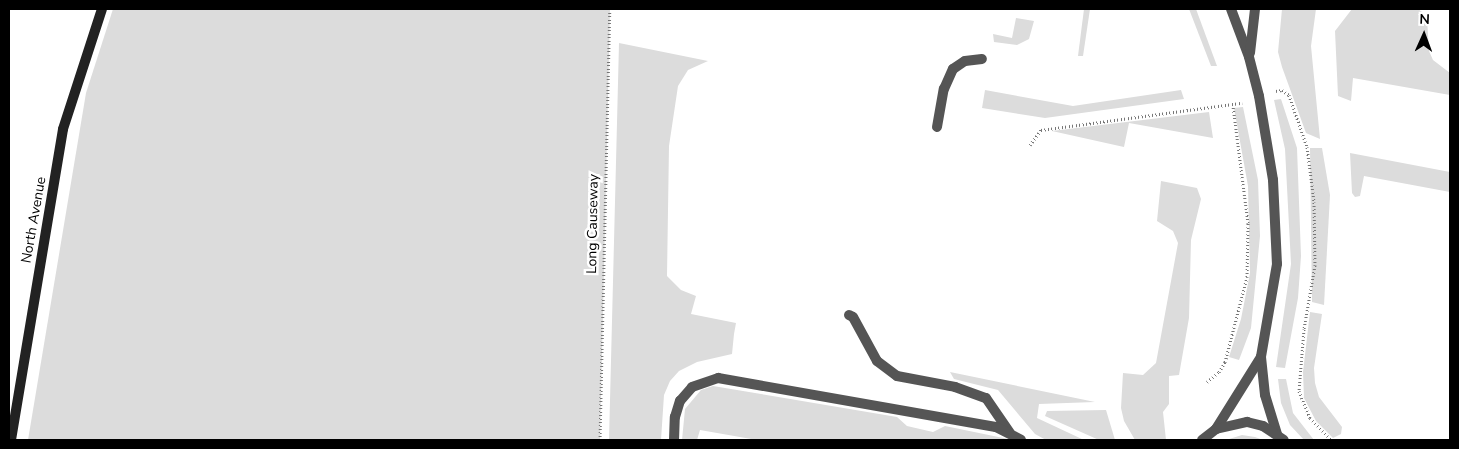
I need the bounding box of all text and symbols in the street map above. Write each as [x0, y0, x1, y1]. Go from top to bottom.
north arrow [1399, 10, 1449, 60]
text: N [1419, 10, 1430, 29]
street label: Long Causeway [584, 174, 602, 274]
street label: North Avenue [18, 175, 50, 265]

